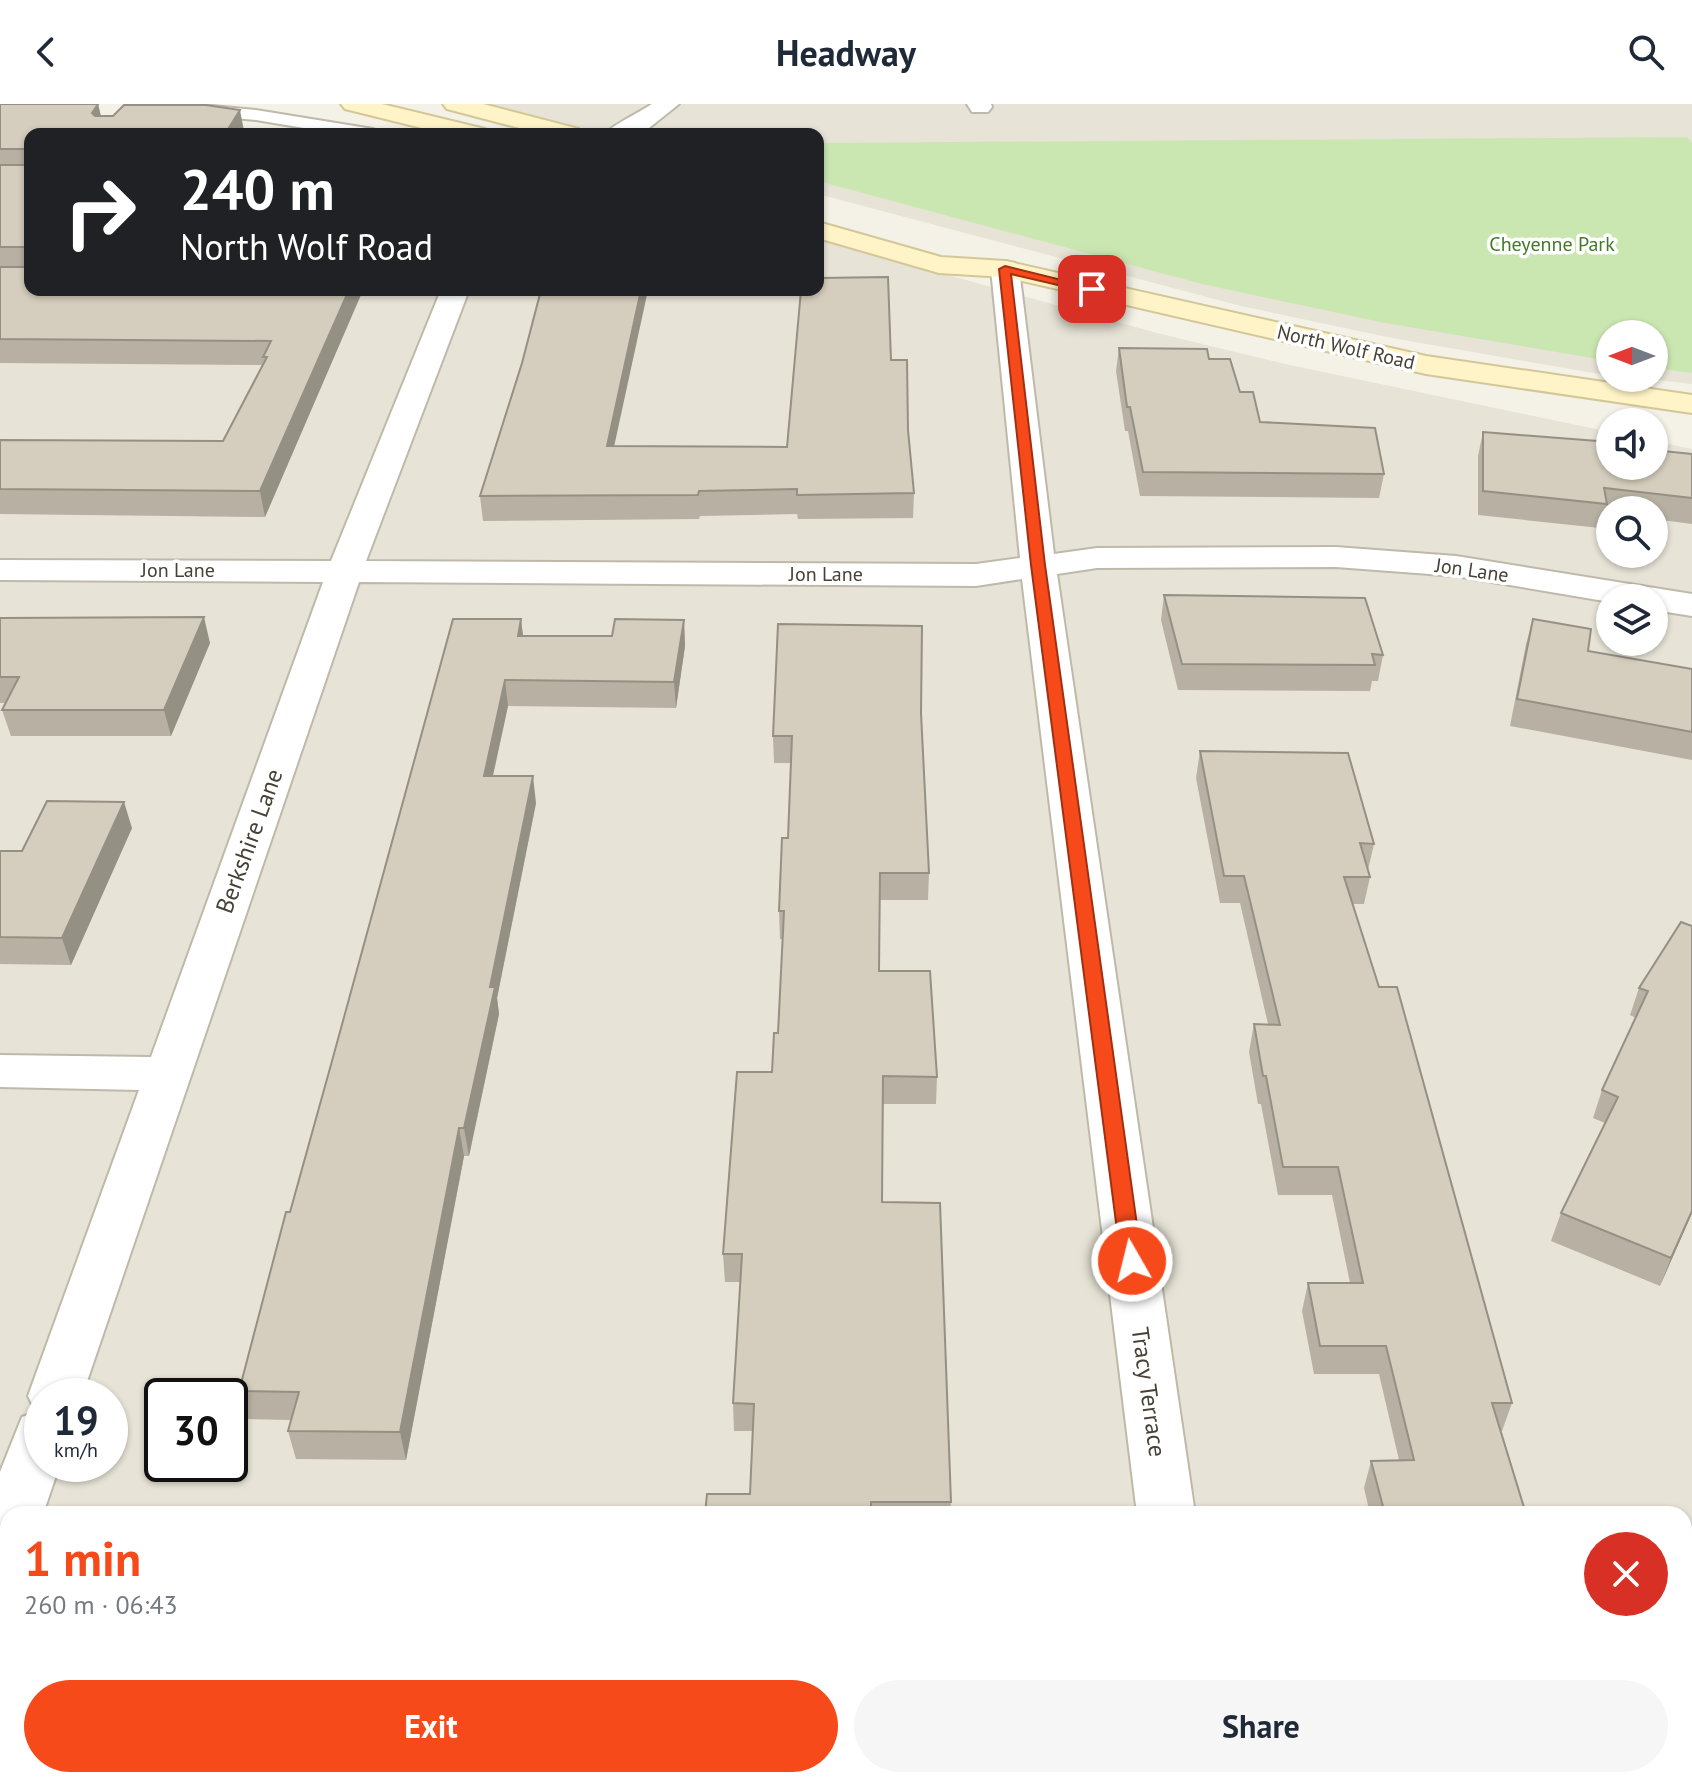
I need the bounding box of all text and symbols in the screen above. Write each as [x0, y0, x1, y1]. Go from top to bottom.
text: Headway [776, 29, 916, 76]
icon: back [24, 30, 68, 74]
icon: search [1624, 30, 1668, 74]
text: 240 m [180, 153, 335, 225]
icon: right [48, 160, 152, 264]
text: North Wolf Road [180, 223, 433, 270]
park label: Cheyenne Park [1489, 231, 1615, 257]
pin [1058, 255, 1126, 323]
icon: arrive [1070, 267, 1114, 311]
street label: North Wolf Road [1275, 319, 1417, 375]
north arrow [1596, 320, 1668, 392]
map controls [1596, 320, 1668, 656]
button: sound [1596, 408, 1668, 480]
button: search [1596, 496, 1668, 568]
street label: Jon Lane [1433, 552, 1510, 588]
street label: Jon Lane [140, 557, 215, 583]
street label: Jon Lane [788, 561, 863, 587]
button: layers [1596, 584, 1668, 656]
street label: Berkshire Lane [209, 765, 289, 917]
position arrow [1090, 1219, 1174, 1303]
street label: Tracy Terrace [1125, 1325, 1173, 1459]
speed limit sign: 30 [144, 1378, 248, 1482]
text: 19 [53, 1394, 99, 1446]
text: km/h [54, 1437, 98, 1463]
text: 1 min [24, 1527, 141, 1589]
button: close [1584, 1532, 1668, 1616]
text: 260 m · 06:43 [24, 1588, 178, 1621]
button: Exit [24, 1680, 838, 1772]
button: Share [854, 1680, 1668, 1772]

